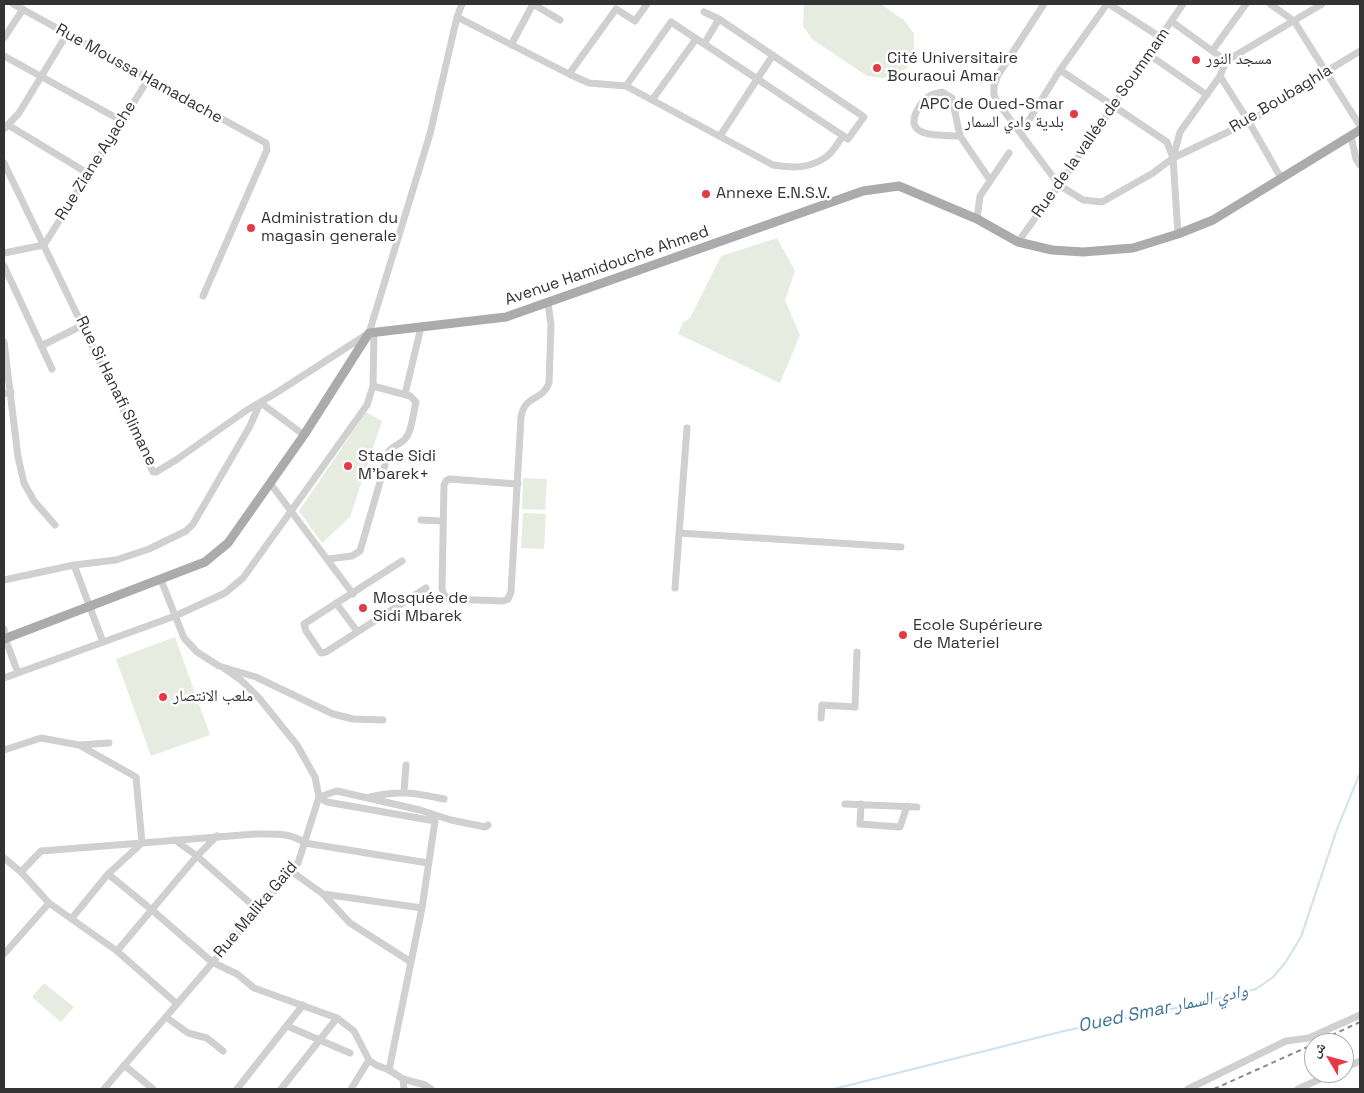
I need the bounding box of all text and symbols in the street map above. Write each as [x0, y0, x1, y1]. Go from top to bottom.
street label: Rue Moussa Hamadache [52, 20, 226, 128]
street label: Rue de la vallée de Soummam [1028, 25, 1174, 221]
place label: Cité Universitaire Bouraoui Amar [887, 49, 1018, 87]
place label: مسجد النور [1206, 50, 1272, 70]
marker: مسجد النور [1190, 54, 1202, 66]
street label: Rue Boubaghla [1226, 61, 1336, 137]
marker: Cité Universitaire Bouraoui Amar [871, 62, 883, 74]
place label: APC de Oued-Smar بلدية وادي السمار [920, 95, 1064, 133]
street label: Rue Ziane Ayache [52, 98, 140, 224]
marker: APC de Oued-Smar بلدية وادي السمار [1068, 108, 1080, 120]
place label: Annexe E.N.S.V. [716, 184, 830, 204]
marker: Annexe E.N.S.V. [700, 188, 712, 200]
place label: Administration du magasin generale [261, 209, 398, 247]
marker: Administration du magasin generale [245, 222, 257, 234]
street label: Avenue Hamidouche Ahmed [503, 222, 711, 310]
street label: Rue Si Hanafi Slimane [71, 313, 161, 469]
place label: Stade Sidi M'barek+ [358, 447, 436, 485]
marker: Stade Sidi M'barek+ [342, 460, 354, 472]
place label: Mosquée de Sidi Mbarek [373, 589, 468, 627]
marker: Mosquée de Sidi Mbarek [357, 602, 369, 614]
place label: Ecole Supérieure de Materiel [913, 616, 1043, 654]
marker: Ecole Supérieure de Materiel [897, 629, 909, 641]
place label: ملعب الانتصار [173, 687, 253, 707]
marker: ملعب الانتصار [157, 691, 169, 703]
street label: Rue Malika Gaïd [210, 858, 302, 962]
water label: Oued Smar وادي السمار [1076, 980, 1250, 1038]
north arrow [1304, 1033, 1354, 1083]
text: ش [1306, 1038, 1329, 1061]

